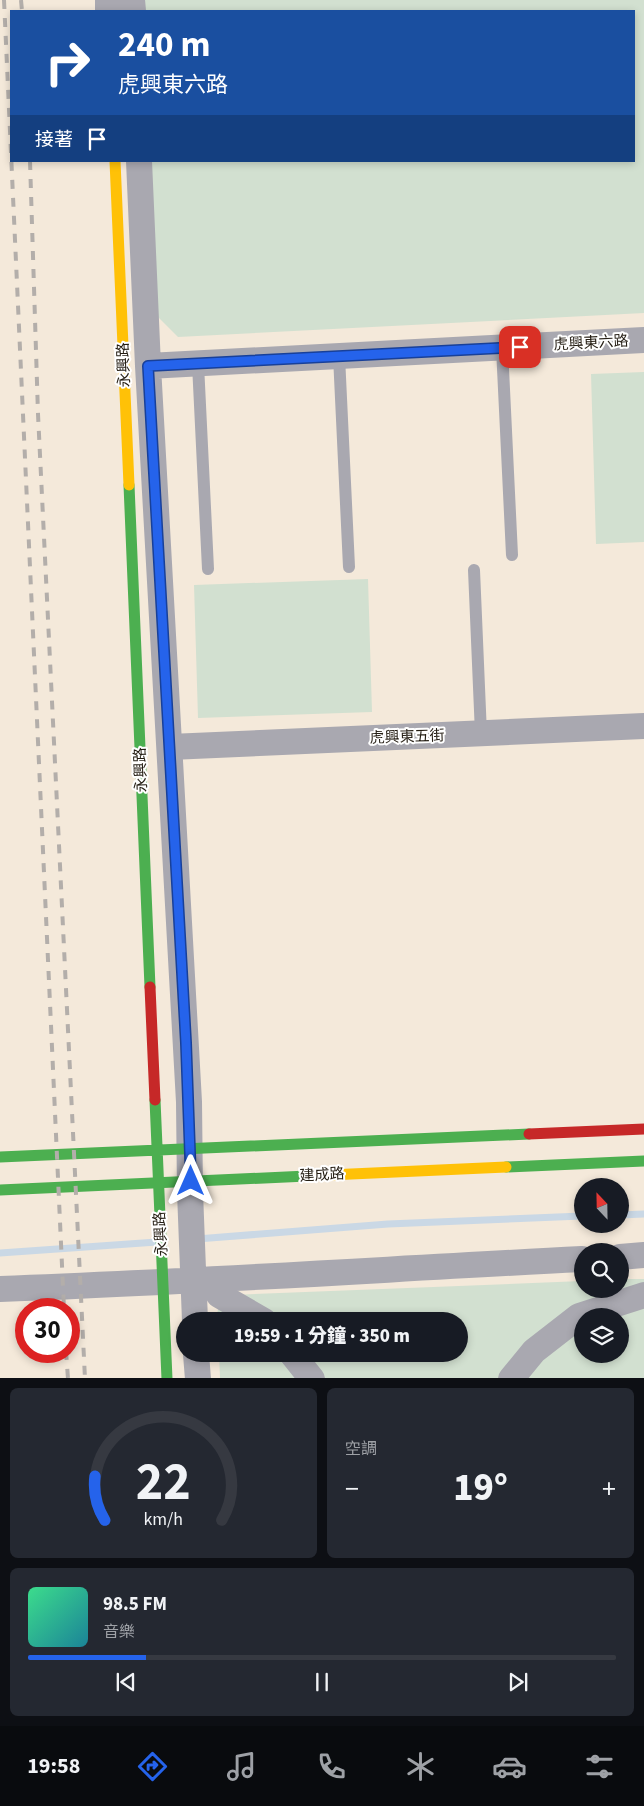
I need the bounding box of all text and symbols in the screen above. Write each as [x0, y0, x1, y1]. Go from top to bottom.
text: 240 m [118, 20, 210, 70]
icon: right [35, 30, 100, 95]
text: 虎興東六路 [118, 69, 228, 101]
icon: arrive [83, 125, 111, 153]
text: 接著 [35, 127, 73, 154]
pin [499, 326, 541, 368]
street label: 虎興東六路 [553, 331, 629, 355]
icon: arrive [506, 333, 534, 361]
street label: 永興路 [113, 342, 135, 388]
street label: 虎興東五街 [369, 725, 445, 749]
street label: 永興路 [130, 747, 152, 793]
position arrow [164, 1154, 216, 1206]
street label: 建成路 [299, 1163, 345, 1187]
north arrow [574, 1178, 629, 1232]
map controls [574, 1178, 629, 1363]
street label: 永興路 [149, 1211, 173, 1257]
button: search [574, 1243, 629, 1298]
speed limit sign: 30 [15, 1298, 80, 1363]
button: layers [574, 1308, 629, 1363]
text: 19:59 · 1 分鐘 · 350 m [234, 1323, 410, 1350]
text: 空調 [345, 1438, 377, 1460]
text: 22 [136, 1446, 191, 1520]
text: 19° [453, 1461, 508, 1515]
text: − [345, 1469, 359, 1509]
text: + [602, 1469, 616, 1509]
text: km/h [144, 1507, 183, 1532]
text: 98.5 FM [103, 1591, 167, 1618]
text: 音樂 [103, 1621, 135, 1643]
icon: previous [112, 1668, 140, 1696]
icon: pause [308, 1668, 336, 1696]
icon: next [504, 1668, 532, 1696]
icon: directions [135, 1749, 170, 1784]
icon: music [224, 1749, 259, 1784]
icon: phone [314, 1749, 349, 1784]
icon: climate [403, 1749, 438, 1784]
icon: car [492, 1749, 527, 1784]
icon: filters [582, 1749, 617, 1784]
text: 19:58 [27, 1750, 80, 1782]

